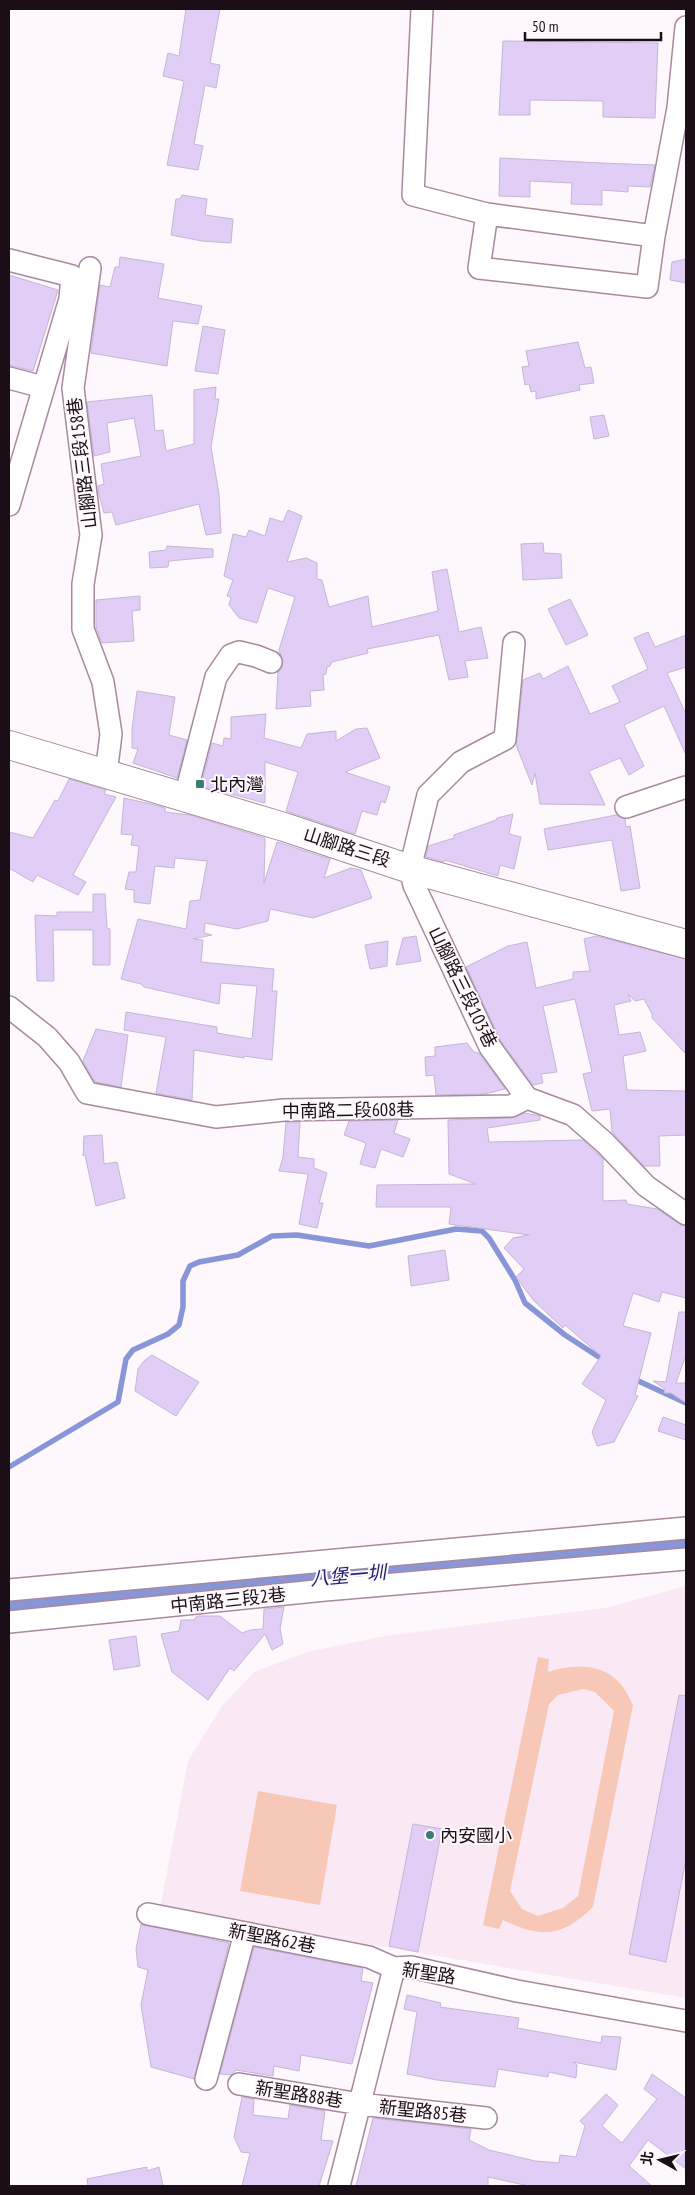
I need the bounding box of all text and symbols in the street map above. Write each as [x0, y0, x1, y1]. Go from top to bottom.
scale bar [525, 10, 661, 42]
text: 50 m [532, 17, 558, 36]
street label: 山腳路三段158巷 [63, 396, 101, 530]
place label: 北內灣 [210, 773, 264, 796]
marker: 北內灣 [194, 778, 206, 790]
street label: 山腳路三段 [301, 822, 393, 872]
street label: 山腳路三段103巷 [424, 922, 502, 1052]
street label: 中南路二段608巷 [282, 1097, 414, 1123]
water label: 八堡一圳 [309, 1559, 390, 1590]
street label: 中南路三段2巷 [169, 1582, 287, 1618]
place label: 內安國小 [440, 1824, 512, 1847]
marker: 內安國小 [424, 1829, 436, 1841]
street label: 新聖路62巷 [227, 1918, 317, 1958]
street label: 新聖路 [401, 1957, 457, 1989]
street label: 新聖路88巷 [254, 2076, 344, 2112]
street label: 新聖路85巷 [378, 2095, 468, 2127]
north arrow [635, 2135, 685, 2185]
text: 北 [637, 2150, 657, 2166]

